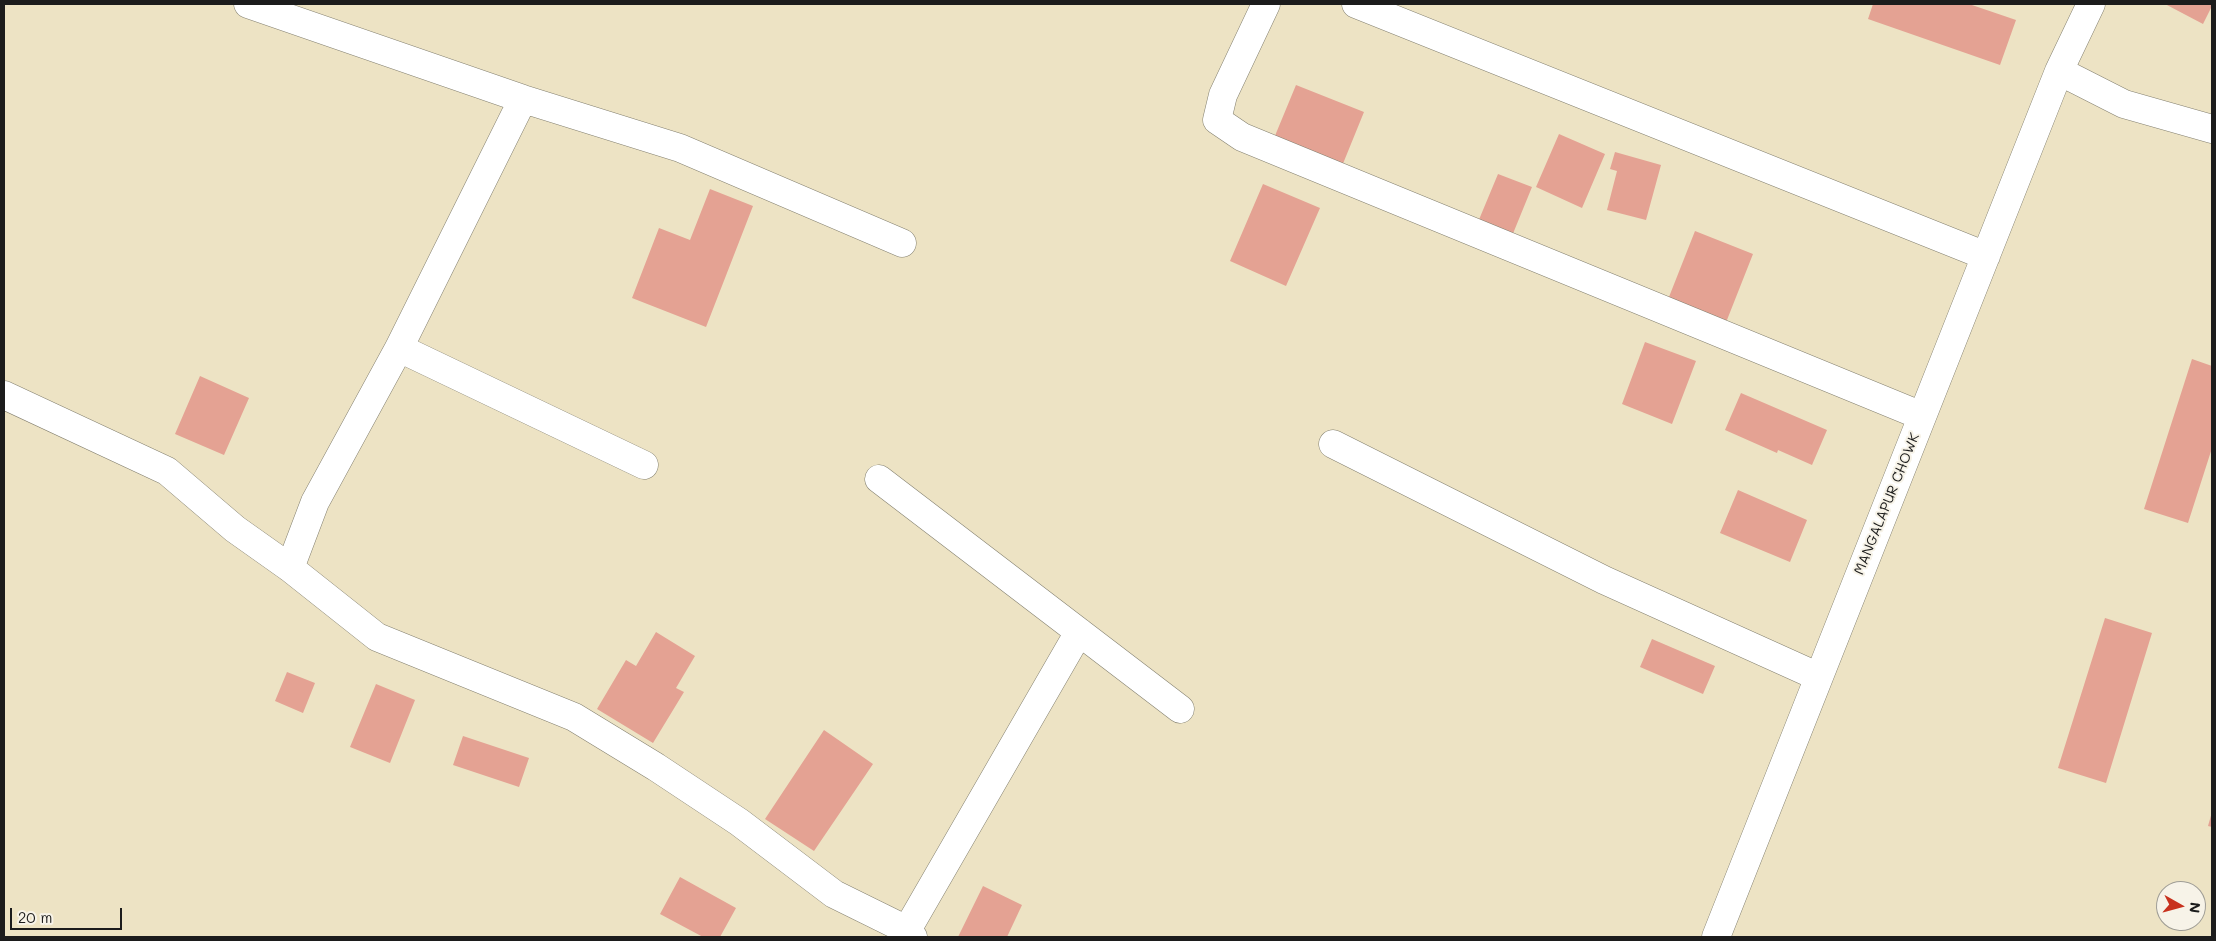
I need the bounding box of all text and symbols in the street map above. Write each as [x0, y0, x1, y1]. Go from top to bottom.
street label: MANGALAPUR CHOWK [1851, 431, 1923, 577]
north arrow [2156, 881, 2206, 931]
scale bar [12, 898, 125, 930]
text: N [2185, 901, 2205, 914]
text: 20 m [18, 907, 52, 927]

